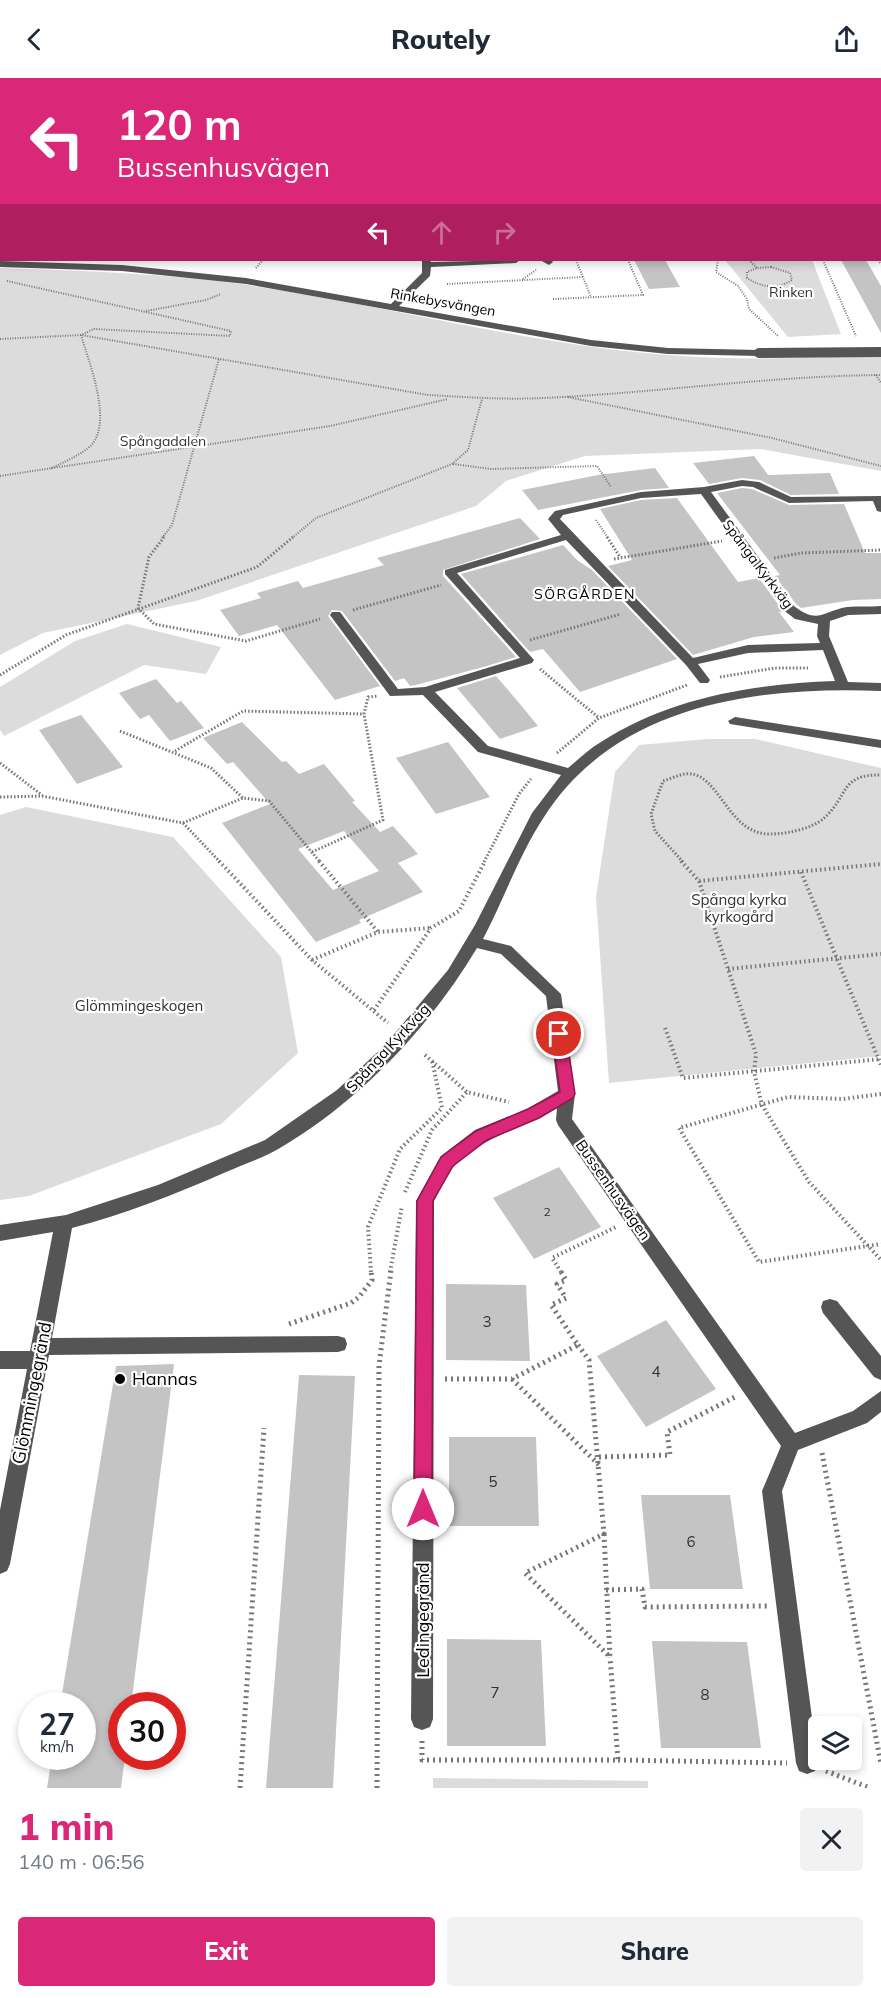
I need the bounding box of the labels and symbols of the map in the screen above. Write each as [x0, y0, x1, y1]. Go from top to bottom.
park label: Rinken [769, 283, 813, 301]
street label: Rinkebysvängen [389, 284, 497, 320]
park label: Spångadalen [120, 432, 206, 450]
street label: Spånga Kyrkväg [719, 516, 797, 612]
district label: SÖRGÅRDEN [534, 585, 636, 603]
park label: Spånga kyrka kyrkogård [691, 890, 787, 926]
park label: Glömmingeskogen [75, 996, 203, 1015]
street label: Spånga Kyrkväg [342, 999, 433, 1096]
pin [533, 1008, 584, 1059]
street label: Bussenhusvägen [572, 1136, 655, 1244]
house number: 2 [543, 1204, 551, 1219]
house number: 3 [482, 1312, 492, 1331]
street label: Glömmingegränd [6, 1320, 57, 1466]
house number: 4 [651, 1362, 661, 1381]
place label: Hannas [132, 1367, 197, 1390]
marker: Hannas [113, 1372, 127, 1386]
house number: 5 [488, 1472, 498, 1491]
position arrow [391, 1477, 455, 1541]
house number: 6 [686, 1532, 696, 1551]
street label: Ledingegränd [411, 1562, 434, 1678]
house number: 7 [490, 1683, 500, 1702]
house number: 8 [700, 1685, 710, 1704]
speed limit sign: 30 [108, 1692, 186, 1770]

